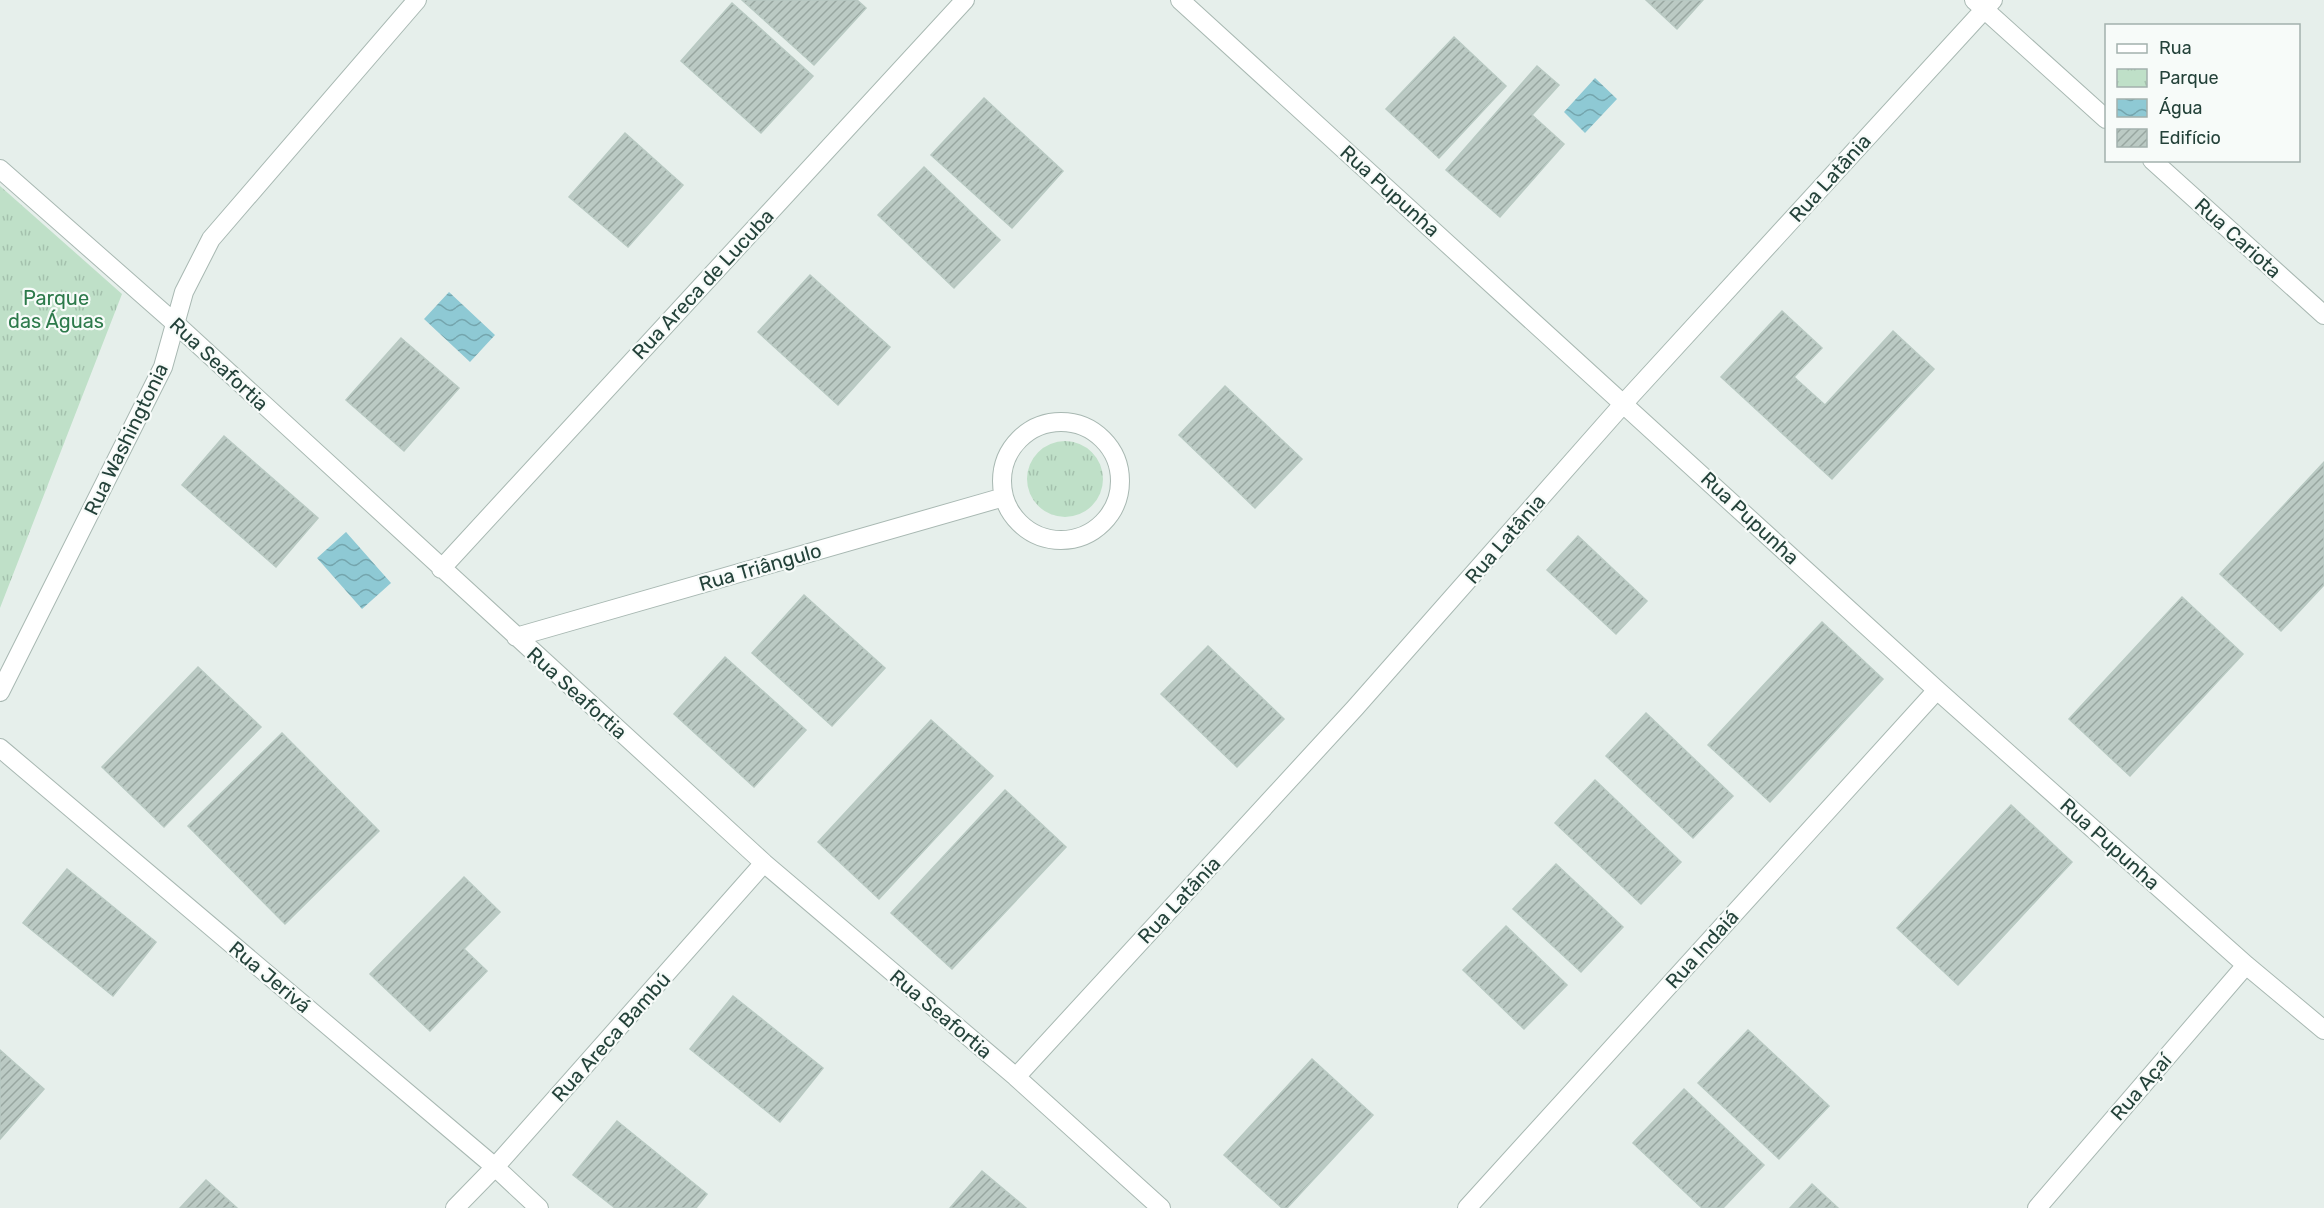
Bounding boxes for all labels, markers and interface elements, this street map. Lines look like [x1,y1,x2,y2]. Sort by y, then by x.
legend [2105,24,2300,162]
text: Rua [2159,37,2192,59]
text: Parque [2159,67,2219,89]
text: Água [2159,97,2202,119]
text: Edifício [2159,127,2221,149]
street label: Rua Latânia [1784,129,1876,227]
street label: Rua Pupunha [1335,140,1445,242]
street label: Rua Cariota [2190,193,2286,283]
street label: Rua Areca de Lucuba [627,204,779,364]
park label: Parque das Águas [8,286,104,333]
street label: Rua Seafortia [165,312,273,416]
street label: Rua Washingtonia [79,359,173,519]
street label: Rua Pupunha [1696,467,1804,569]
street label: Rua Latânia [1460,490,1550,588]
street label: Rua Triângulo [696,538,824,596]
street label: Rua Seafortia [522,642,632,744]
street label: Rua Pupunha [2055,793,2165,895]
street label: Rua Latânia [1133,852,1225,948]
street label: Rua Indaiá [1660,905,1744,993]
street label: Rua Jerivá [224,936,316,1018]
street label: Rua Seafortia [885,964,997,1064]
street label: Rua Areca Bambú [547,967,675,1107]
street label: Rua Açaí [2105,1048,2177,1125]

